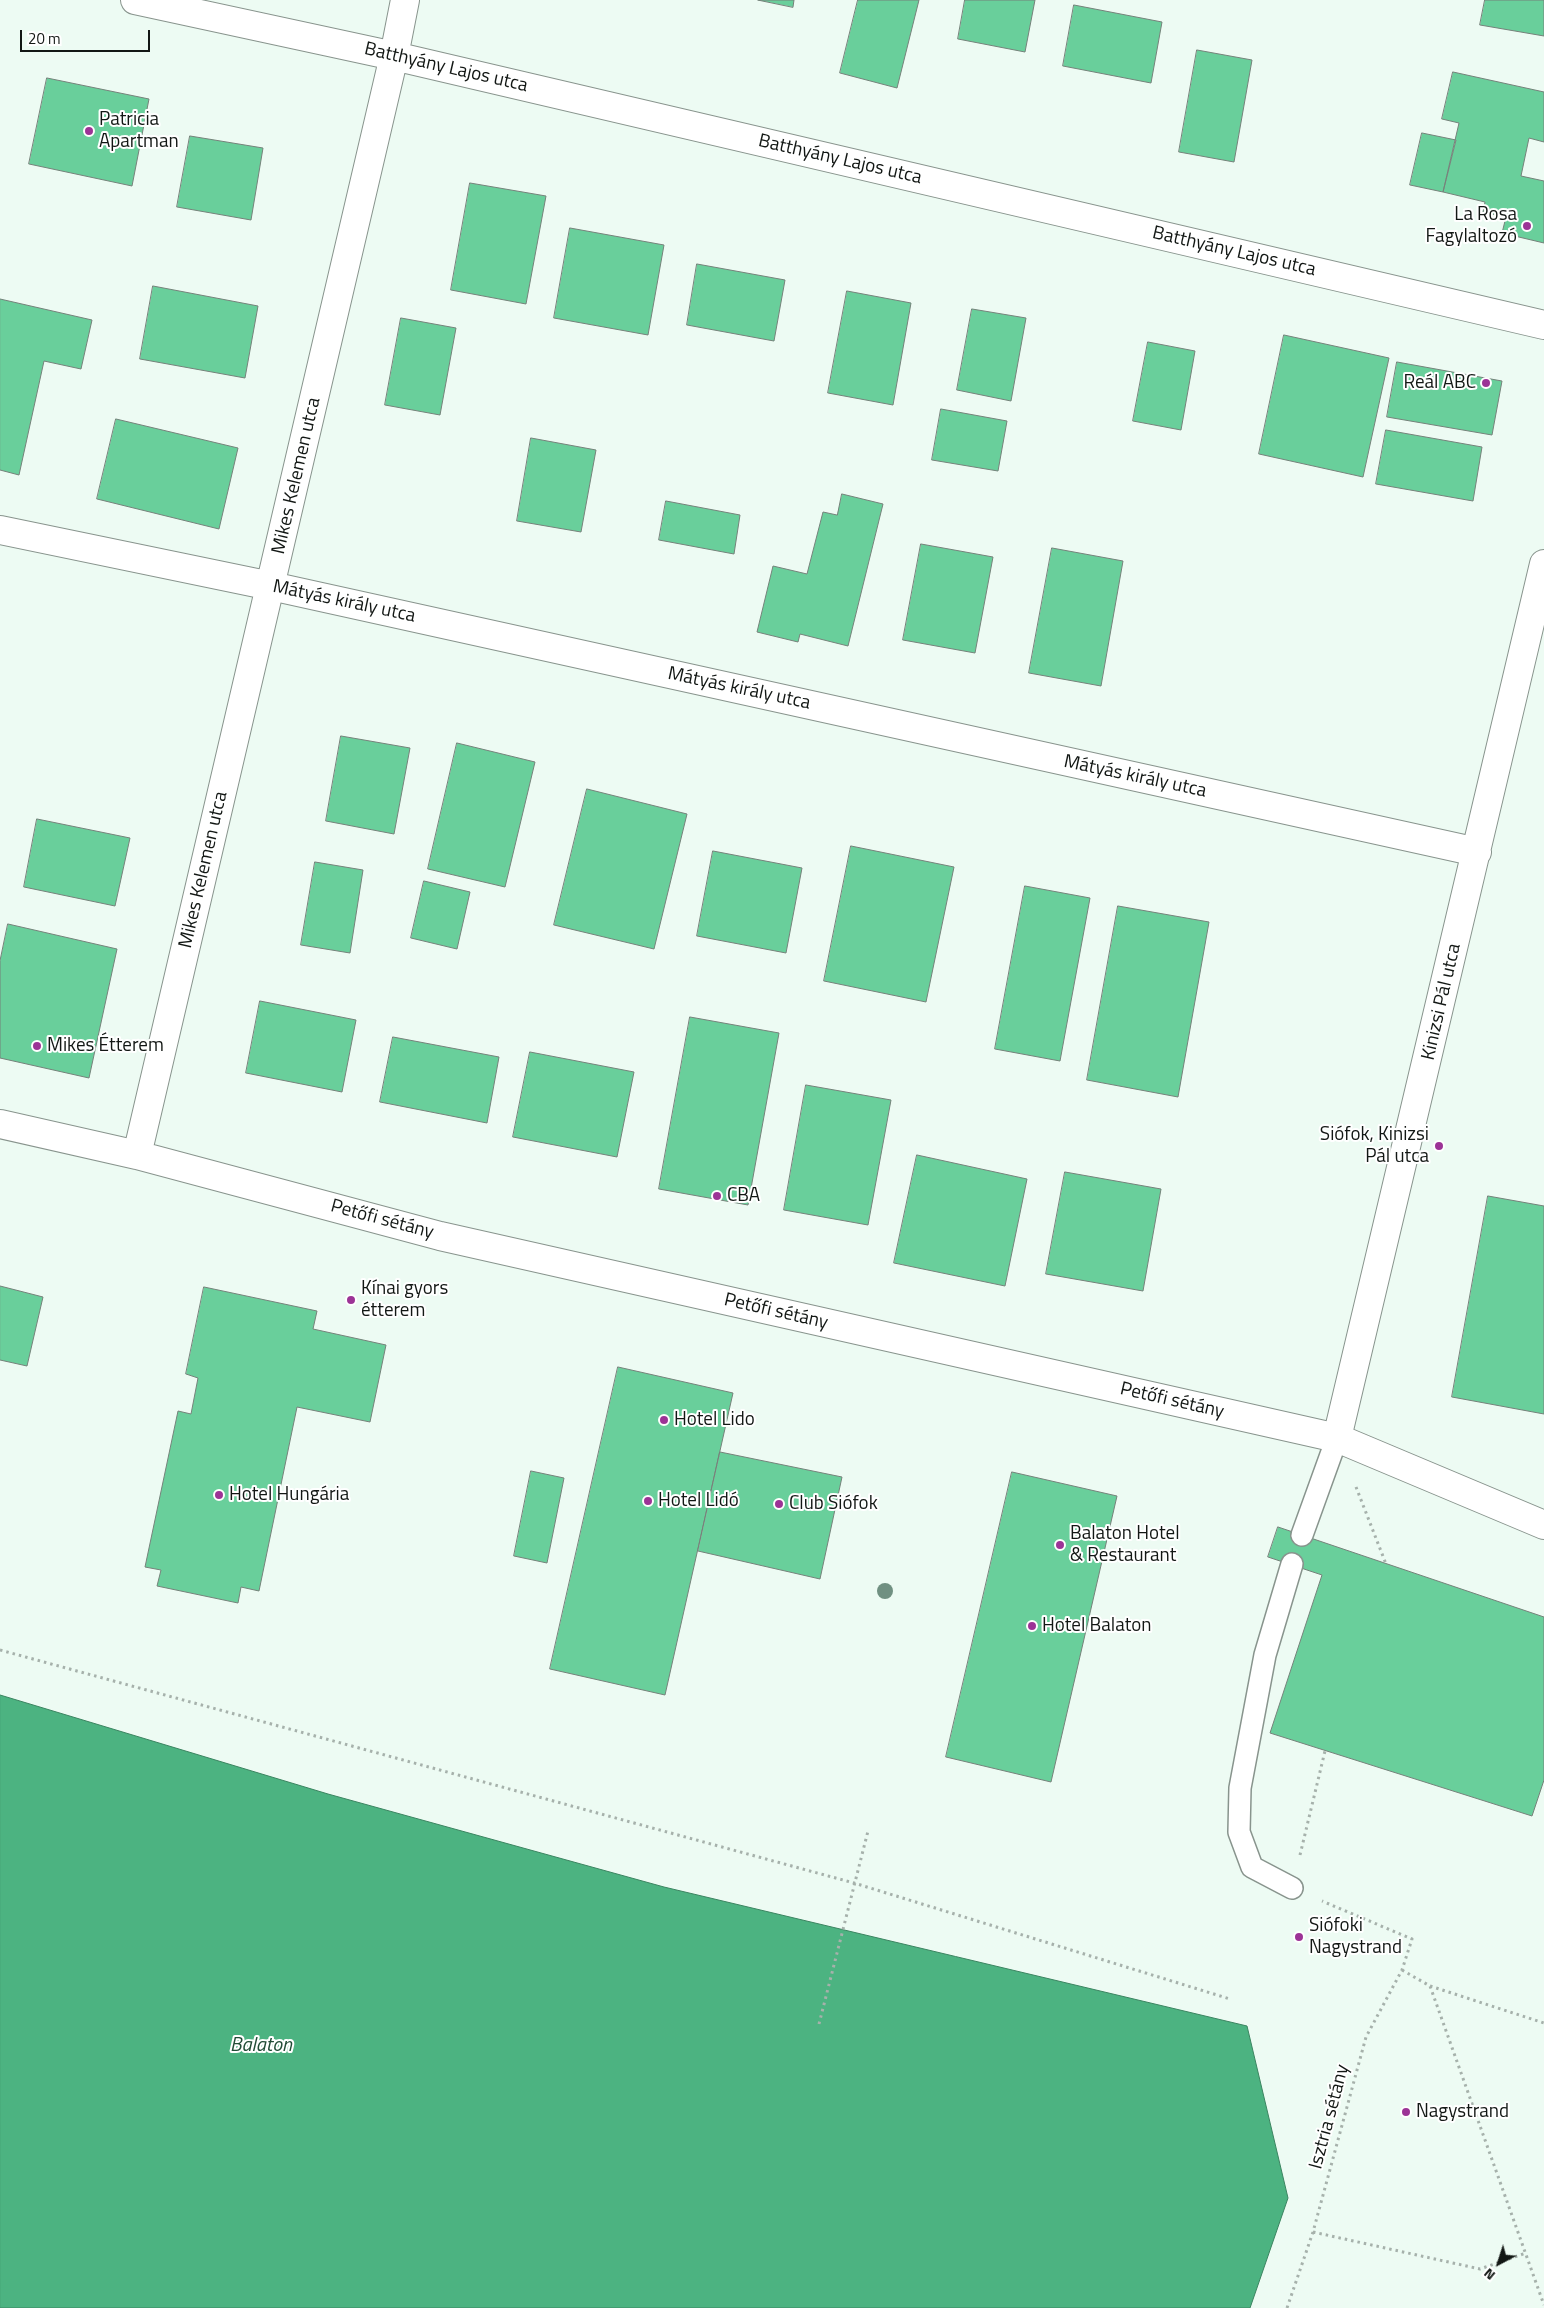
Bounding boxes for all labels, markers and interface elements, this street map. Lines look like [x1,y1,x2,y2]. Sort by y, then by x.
scale bar [22,20,152,52]
text: 20 m [28,27,61,50]
street label: Batthyány Lajos utca [362,38,530,98]
place label: Patricia Apartman [99,109,179,153]
marker: Patricia Apartman [83,125,95,137]
street label: Batthyány Lajos utca [756,130,924,190]
place label: La Rosa Fagylaltozó [1426,204,1517,248]
marker: La Rosa Fagylaltozó [1521,220,1533,232]
street label: Batthyány Lajos utca [1150,222,1318,282]
place label: Reál ABC [1403,372,1476,394]
marker: Reál ABC [1480,377,1492,389]
street label: Mikes Kelemen utca [268,395,326,557]
street label: Mátyás király utca [271,576,417,628]
street label: Mátyás király utca [666,663,812,715]
street label: Mátyás király utca [1062,751,1208,803]
street label: Mikes Kelemen utca [175,789,233,951]
street label: Kinizsi Pál utca [1418,941,1466,1063]
place label: Mikes Étterem [47,1035,164,1057]
marker: Mikes Étterem [31,1040,43,1052]
place label: Siófok, Kinizsi Pál utca [1320,1124,1429,1168]
marker: Siófok, Kinizsi Pál utca [1433,1140,1445,1152]
place label: CBA [727,1185,760,1207]
marker: CBA [711,1190,723,1202]
street label: Petőfi sétány [328,1195,436,1245]
place label: Kínai gyors étterem [361,1278,448,1322]
street label: Petőfi sétány [722,1289,830,1335]
marker: Kínai gyors étterem [345,1294,357,1306]
street label: Petőfi sétány [1118,1378,1226,1424]
place label: Hotel Lido [674,1409,755,1431]
marker: Hotel Lido [658,1414,670,1426]
place label: Hotel Hungária [229,1484,349,1506]
marker: Hotel Hungária [213,1489,225,1501]
place label: Hotel Lidó [658,1490,739,1512]
place label: Club Siófok [789,1493,878,1515]
marker: Hotel Lidó [642,1495,654,1507]
marker: Club Siófok [773,1498,785,1510]
place label: Balaton Hotel & Restaurant [1070,1523,1180,1567]
marker: Balaton Hotel & Restaurant [1054,1539,1066,1551]
place label: Hotel Balaton [1042,1615,1152,1637]
marker: Hotel Balaton [1026,1620,1038,1632]
place label: Siófoki Nagystrand [1309,1915,1402,1959]
marker: Siófoki Nagystrand [1293,1931,1305,1943]
water label: Balaton [230,2034,292,2058]
street label: Isztria sétány [1305,2062,1355,2172]
place label: Nagystrand [1416,2101,1509,2123]
marker: Nagystrand [1400,2106,1412,2118]
north arrow [1474,2238,1524,2288]
text: N [1479,2264,1500,2286]

